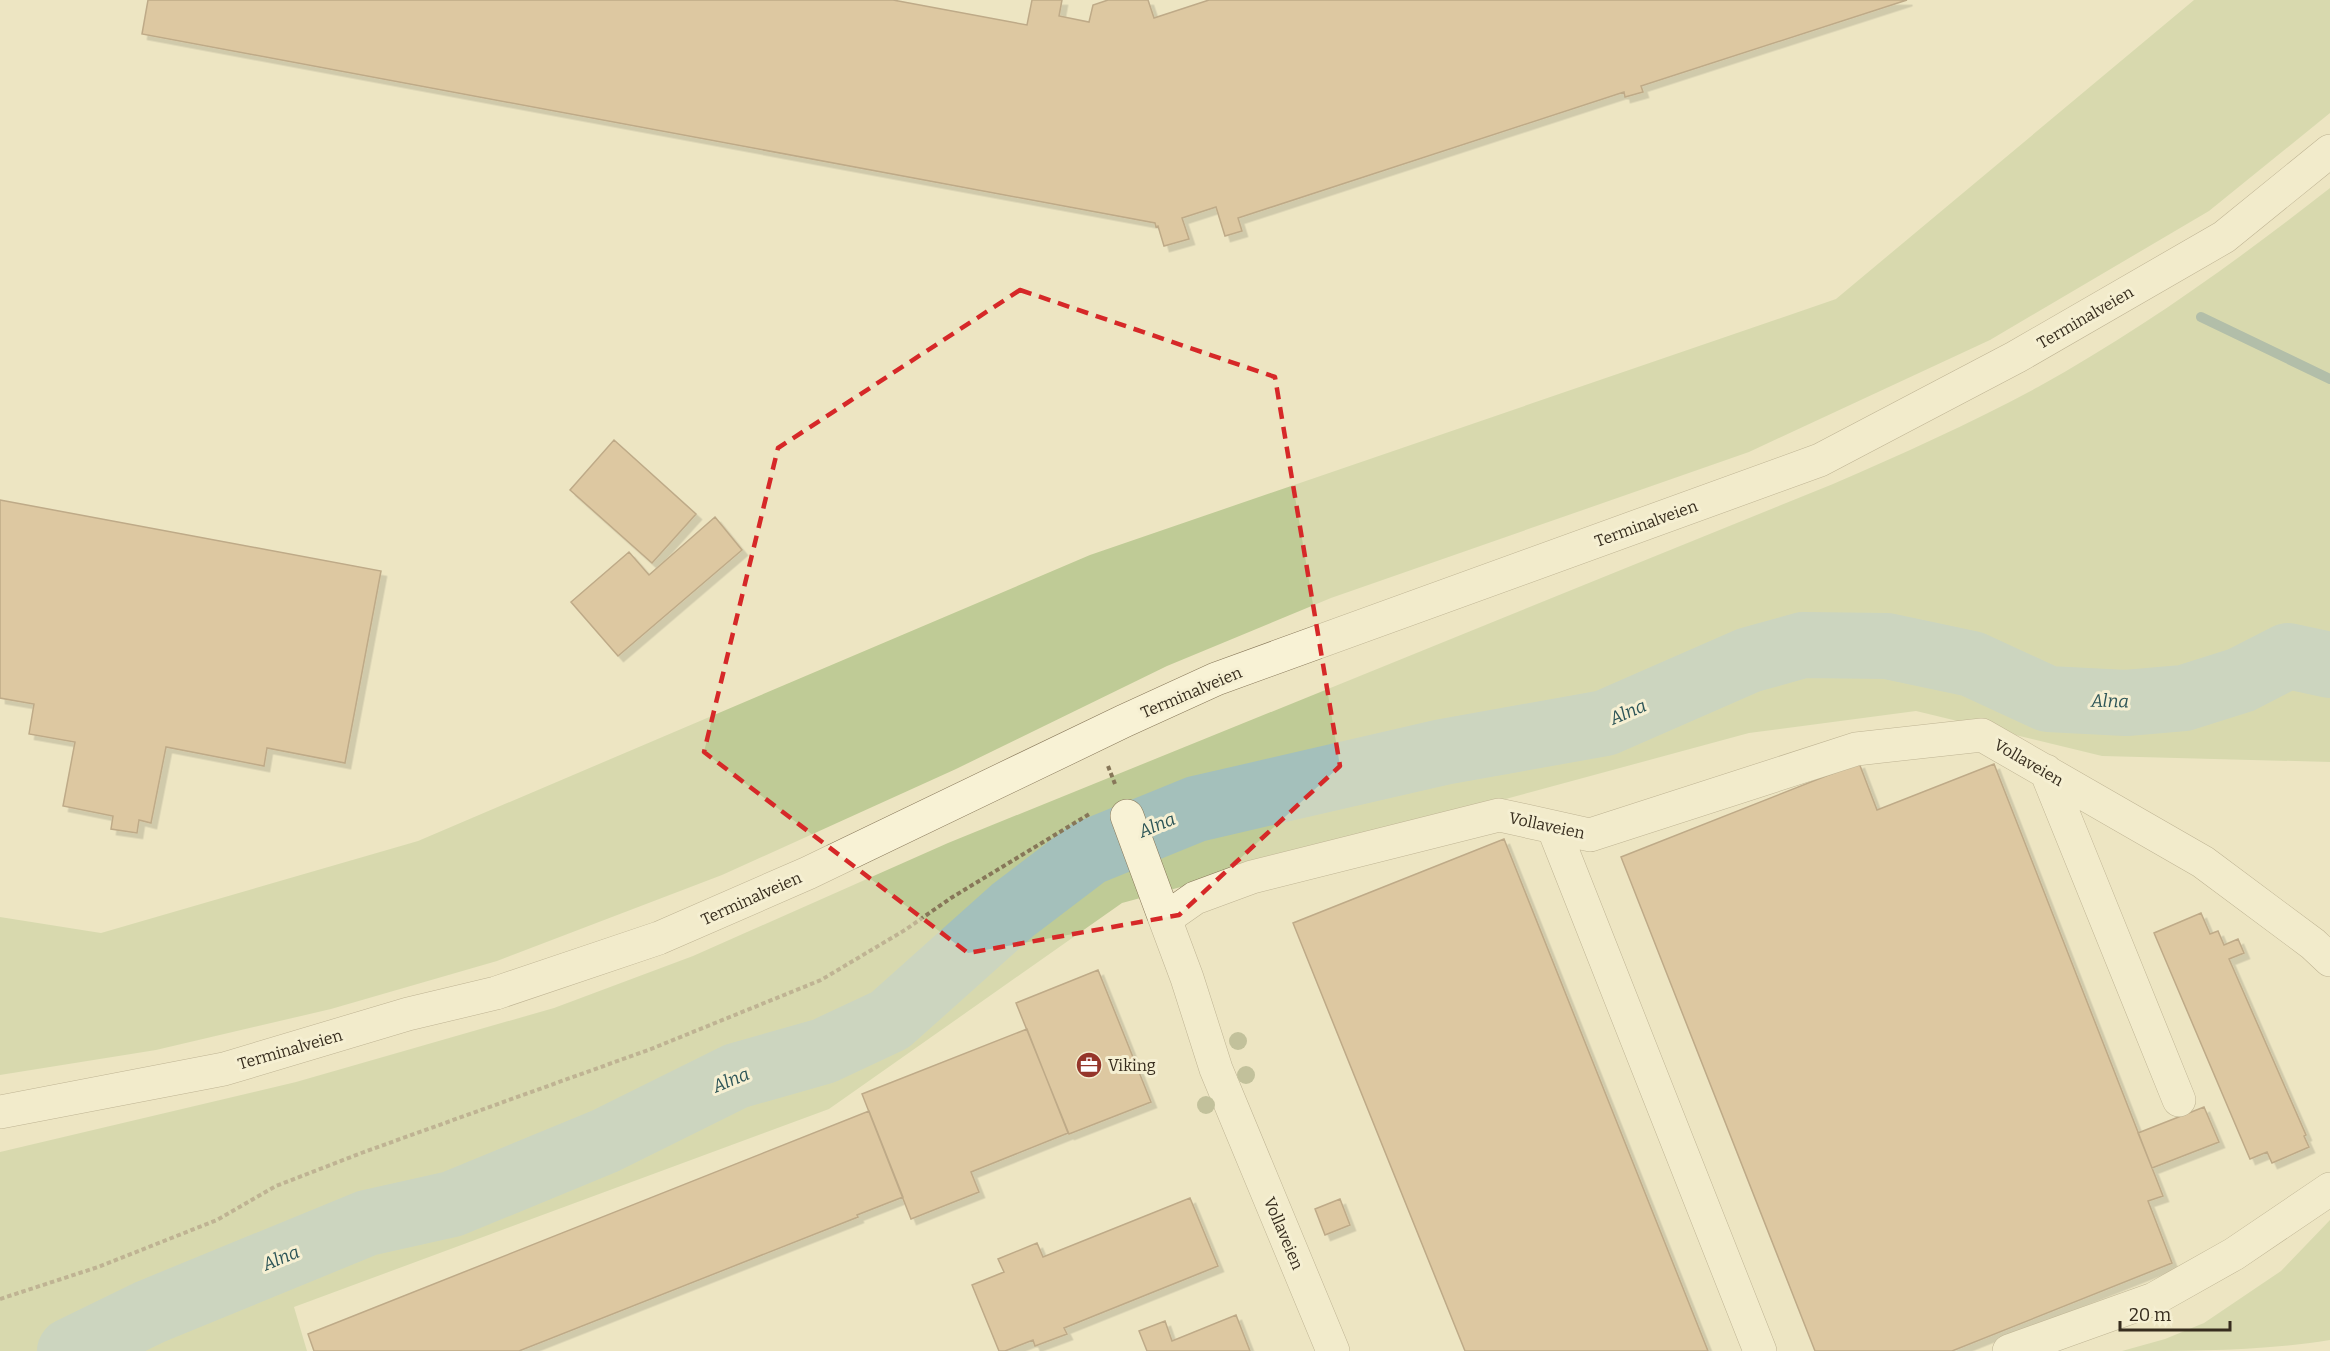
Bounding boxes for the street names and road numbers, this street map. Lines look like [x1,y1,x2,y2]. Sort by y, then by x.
street label: Terminalveien [2034,282,2137,353]
street label: Terminalveien [1592,496,1700,551]
street label: Terminalveien [1138,663,1245,722]
street label: Vollaveien [1991,735,2067,790]
street label: Vollaveien [1507,808,1587,843]
street label: Terminalveien [698,868,804,929]
street label: Terminalveien [236,1025,345,1073]
street label: Vollaveien [1260,1194,1307,1272]

